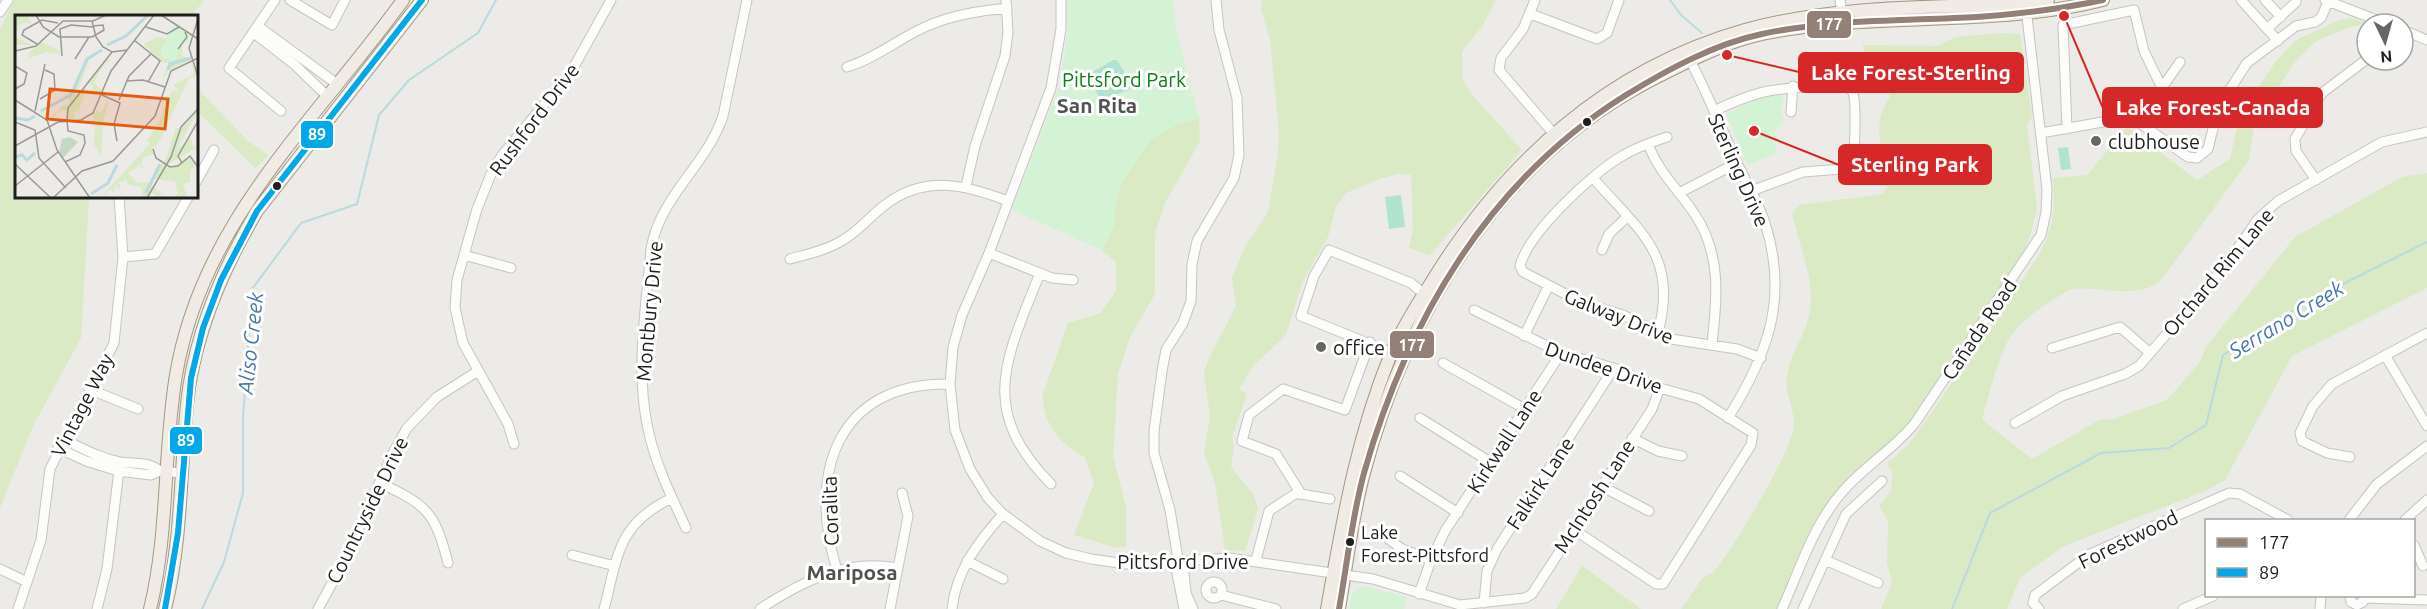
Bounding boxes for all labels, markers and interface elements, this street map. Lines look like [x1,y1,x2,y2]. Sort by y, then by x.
line badge: 177 [1806,10,1852,39]
north arrow [2355,12,2415,72]
inset map [15,15,198,198]
text: 177 [1815,15,1843,33]
text: N [2380,47,2393,66]
callout: Lake Forest-Sterling [1799,53,2023,92]
street label: Rushford Drive [484,58,584,180]
text: Lake Forest-Sterling [1811,60,2011,84]
park label: Pittsford Park [1062,68,1186,91]
callout: Lake Forest-Canada [2103,88,2322,127]
district label: San Rita [1057,93,1137,117]
text: Lake Forest-Canada [2116,95,2310,119]
street label: Sterling Drive [1704,110,1774,230]
unlabelled marker [1581,116,1593,128]
line badge: 89 [300,120,334,149]
text: 89 [308,125,326,143]
place label: clubhouse [2108,130,2200,153]
marker: clubhouse [2089,134,2103,148]
callout: Sterling Park [1839,145,1991,184]
text: Sterling Park [1851,152,1979,176]
unlabelled marker [271,180,283,192]
street label: Orchard Rim Lane [2158,203,2278,341]
street label: Montbury Drive [631,240,667,382]
street label: Cañada Road [1937,274,2021,384]
water label: Serrano Creek [2223,275,2348,363]
street label: Galway Drive [1561,284,1677,348]
water label: Aliso Creek [233,291,267,396]
line badge: 177 [1389,330,1435,359]
place label: office [1333,336,1385,359]
text: 177 [1398,336,1426,354]
street label: Dundee Drive [1542,336,1666,398]
marker: office [1314,340,1328,354]
street label: Vintage Way [46,349,118,460]
street label: Kirkwall Lane [1462,385,1546,497]
line badge: 89 [169,426,203,455]
text: 89 [177,431,195,449]
street label: Countryside Drive [321,433,413,587]
street label: Falkirk Lane [1502,433,1578,533]
street label: McIntosh Lane [1549,435,1639,557]
street label: Coralita [817,476,843,546]
street label: Forestwood [2074,505,2182,573]
legend [2205,519,2415,597]
place label: Lake Forest-Pittsford [1361,522,1489,565]
text: 177 [2259,532,2289,552]
marker: Lake Forest-Pittsford [1344,536,1356,548]
street label: Pittsford Drive [1117,550,1249,573]
district label: Mariposa [806,560,898,584]
text: 89 [2259,562,2279,582]

